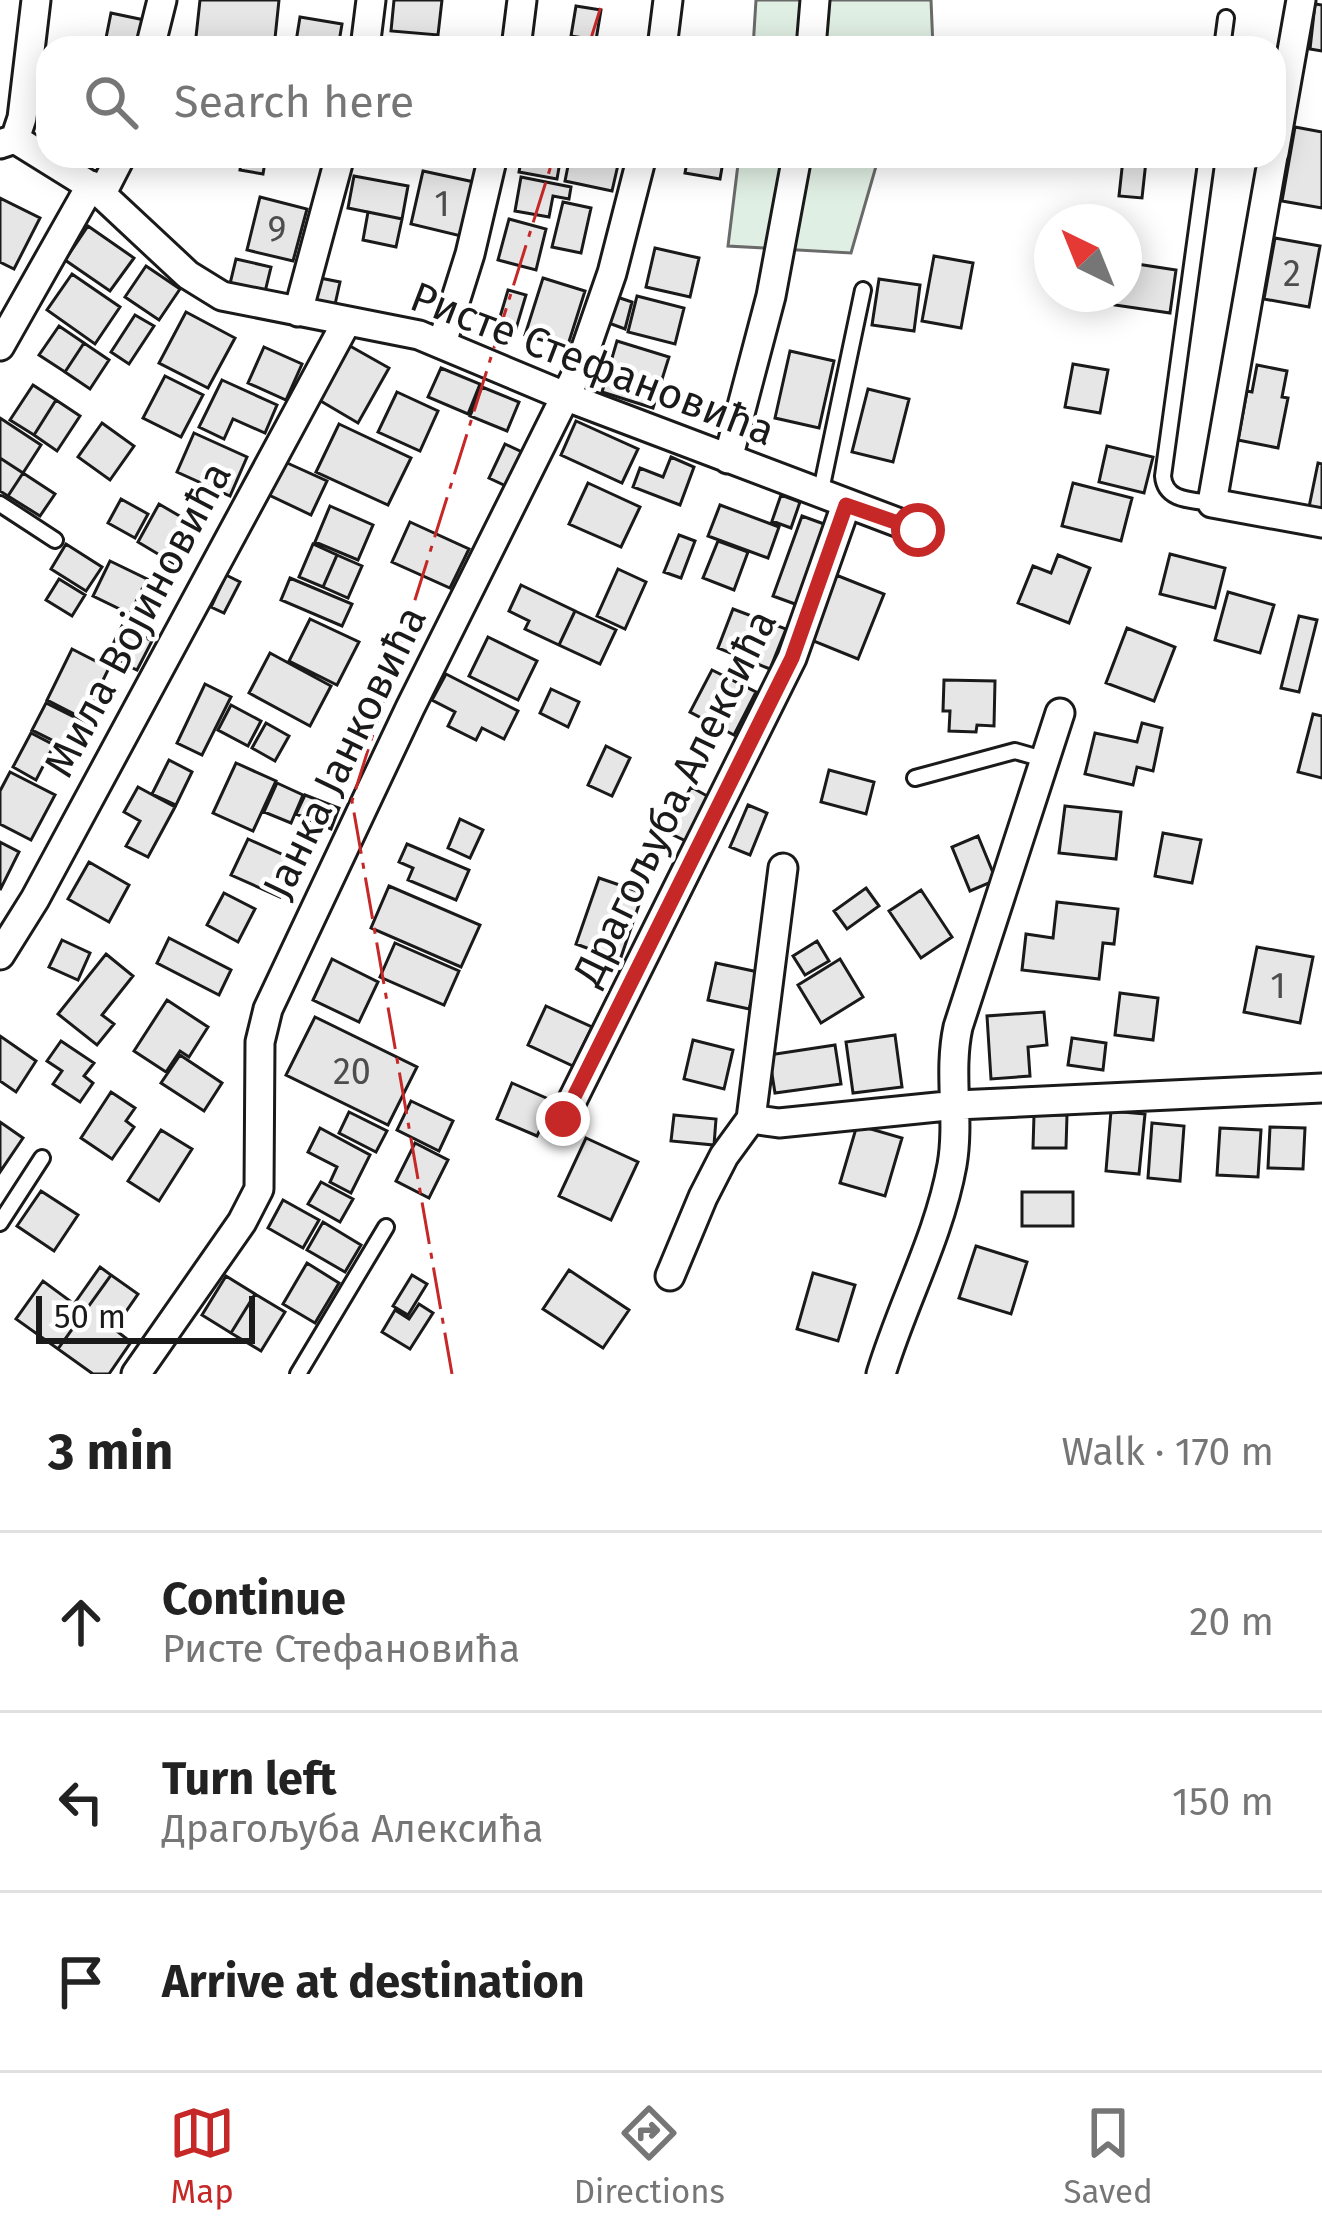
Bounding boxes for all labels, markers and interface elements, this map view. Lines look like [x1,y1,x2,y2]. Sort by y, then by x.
search box [36,36,1286,168]
icon: search [78,69,144,135]
text: Search here [174,75,414,129]
house number: 1 [434,182,450,226]
north arrow [1034,204,1142,312]
house number: 9 [268,208,286,252]
house number: 2 [1283,252,1301,296]
street label: Ристе Стефановића [404,271,782,456]
street label: Мила Војиновића [34,454,242,785]
route start [891,503,945,557]
street label: Јанка Јанковића [253,598,437,907]
street label: Драгољуба Алексића [562,602,787,994]
house number: 1 [1270,964,1286,1008]
house number: 20 [333,1050,371,1094]
route end [536,1092,590,1146]
scale bar [36,1290,255,1343]
text: 50 m [54,1297,126,1337]
text: 3 min [48,1421,174,1483]
text: Walk · 170 m [1061,1429,1274,1475]
text: Continue [162,1572,346,1626]
icon: ahead [48,1589,114,1655]
text: 20 m [1189,1599,1274,1645]
text: Ристе Стефановића [162,1626,520,1672]
text: Turn left [162,1752,336,1806]
icon: left [48,1769,114,1835]
text: 150 m [1172,1779,1274,1825]
text: Драгољуба Алексића [162,1806,544,1852]
icon: arrive [48,1949,114,2015]
text: Arrive at destination [162,1955,585,2009]
tab: Map [169,2100,235,2212]
tab: Directions [574,2100,725,2212]
tab: Saved [1063,2100,1153,2212]

